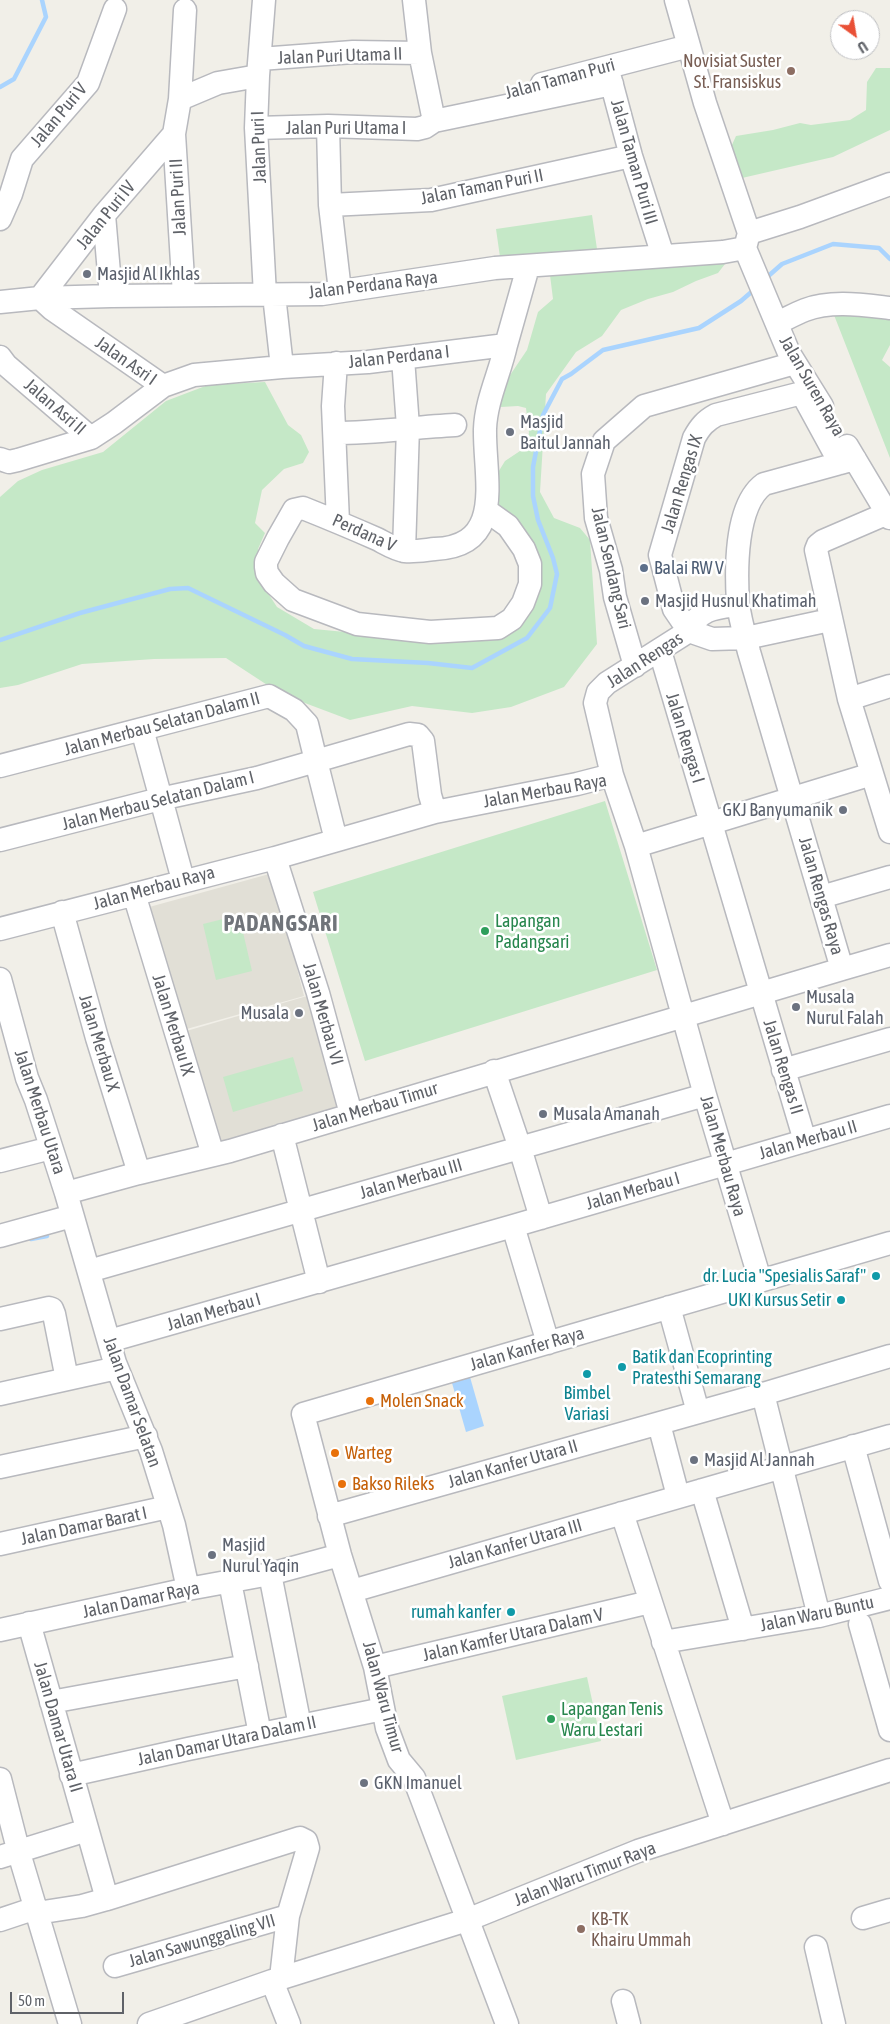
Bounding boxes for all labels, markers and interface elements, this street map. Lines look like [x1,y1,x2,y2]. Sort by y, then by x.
north arrow [830,10,880,60]
text: U [855,38,870,56]
street label: Jalan Puri Utama II [277,43,403,69]
place label: Novisiat Suster St. Fransiskus [683,50,781,92]
street label: Jalan Taman Puri [503,54,617,104]
marker: Novisiat Suster St. Fransiskus [785,65,797,77]
street label: Jalan Puri V [26,79,92,151]
street label: Jalan Taman Puri III [606,97,662,227]
street label: Jalan Puri I [247,110,271,184]
street label: Jalan Puri Utama I [286,117,406,139]
street label: Jalan Puri II [165,158,191,236]
street label: Jalan Taman Puri II [419,165,545,209]
street label: Jalan Puri IV [72,177,140,253]
place label: Masjid Al Ikhlas [97,263,200,285]
street label: Jalan Perdana Raya [307,266,439,304]
marker: Masjid Al Ikhlas [81,268,93,280]
street label: Jalan Asri I [91,332,161,390]
street label: Jalan Suren Raya [775,332,849,440]
street label: Jalan Perdana I [347,341,451,373]
street label: Jalan Asri II [20,374,90,440]
place label: Masjid Baitul Jannah [520,411,611,454]
marker: Masjid Baitul Jannah [504,426,516,438]
street label: Jalan Rengas IX [657,432,707,536]
street label: Jalan Sendang Sari [587,505,635,631]
street label: Perdana V [329,509,399,557]
place label: Balai RW V [654,557,724,579]
marker: Balai RW V [638,562,650,574]
place label: Masjid Husnul Khatimah [655,590,817,612]
marker: Masjid Husnul Khatimah [639,595,651,607]
street label: Jalan Rengas [603,627,687,693]
street label: Jalan Merbau Selatan Dalam II [62,687,262,761]
street label: Jalan Rengas I [661,690,709,786]
street label: Jalan Merbau Selatan Dalam I [60,767,256,835]
street label: Jalan Merbau Raya [482,770,608,812]
place label: GKJ Banyumanik [723,799,833,821]
marker: GKJ Banyumanik [837,804,849,816]
street label: Jalan Rengas Raya [794,834,848,958]
street label: Jalan Merbau Raya [91,861,217,915]
place label: Lapangan Padangsari [495,910,569,952]
district label: PADANGSARI [222,911,340,937]
marker: Lapangan Padangsari [479,925,491,937]
street label: Jalan Merbau VI [298,960,348,1068]
street label: Jalan Merbau IX [147,972,199,1078]
place label: Musala Nurul Falah [806,986,884,1028]
street label: Jalan Merbau X [74,992,124,1094]
marker: Musala Nurul Falah [790,1001,802,1013]
place label: Musala [240,1002,289,1024]
marker: Musala [293,1007,305,1019]
street label: Jalan Rengas II [758,1017,808,1117]
street label: Jalan Merbau Utara [10,1047,70,1177]
street label: Jalan Merbau Timur [309,1078,441,1136]
street label: Jalan Merbau Raya [695,1093,751,1219]
place label: Musala Amanah [553,1103,660,1125]
marker: Musala Amanah [537,1108,549,1120]
street label: Jalan Merbau II [756,1116,860,1164]
street label: Jalan Merbau III [357,1154,465,1204]
street label: Jalan Merbau I [584,1167,682,1215]
place label: dr. Lucia "Spesialis Saraf" [703,1265,866,1287]
marker: dr. Lucia "Spesialis Saraf" [870,1270,882,1282]
street label: Jalan Merbau I [165,1288,263,1336]
place label: UKI Kursus Setir [728,1289,831,1311]
marker: UKI Kursus Setir [835,1294,847,1306]
street label: Jalan Kanfer Raya [467,1322,587,1376]
street label: Jalan Damar Selatan [98,1334,166,1470]
place label: Batik dan Ecoprinting Pratesthi Semarang [632,1346,772,1388]
marker: Batik dan Ecoprinting Pratesthi Semarang [616,1361,628,1373]
marker: Bimbel Variasi [581,1368,593,1380]
place label: Bimbel Variasi [563,1382,611,1425]
place label: Molen Snack [380,1390,464,1412]
marker: Molen Snack [364,1395,376,1407]
street label: Jalan Kanfer Utara II [446,1435,580,1493]
place label: Warteg [345,1442,392,1464]
marker: Warteg [329,1447,341,1459]
place label: Masjid Al Jannah [704,1449,815,1471]
marker: Masjid Al Jannah [688,1454,700,1466]
place label: Bakso Rileks [352,1473,434,1495]
marker: Bakso Rileks [336,1478,348,1490]
street label: Jalan Damar Barat I [19,1502,149,1550]
street label: Jalan Kanfer Utara III [445,1515,585,1573]
place label: Masjid Nurul Yaqin [222,1534,299,1576]
marker: Masjid Nurul Yaqin [206,1549,218,1561]
street label: Jalan Damar Raya [81,1577,201,1623]
street label: Jalan Waru Buntu [758,1591,876,1637]
place label: rumah kanfer [411,1601,501,1623]
street label: Jalan Kamfer Utara Dalam V [420,1604,606,1666]
marker: rumah kanfer [505,1606,517,1618]
street label: Jalan Waru Timur [358,1639,408,1755]
street label: Jalan Damar Utara II [29,1659,87,1795]
place label: Lapangan Tenis Waru Lestari [561,1698,663,1740]
street label: Jalan Damar Utara Dalam II [136,1711,318,1771]
marker: Lapangan Tenis Waru Lestari [545,1713,557,1725]
place label: GKN Imanuel [374,1772,462,1794]
marker: GKN Imanuel [358,1777,370,1789]
street label: Jalan Waru Timur Raya [511,1837,659,1911]
place label: KB-TK Khairu Ummah [591,1908,691,1950]
street label: Jalan Sawunggaling VII [126,1910,278,1972]
marker: KB-TK Khairu Ummah [575,1923,587,1935]
scale bar [12,1982,126,2014]
text: 50 m [18,1992,45,2009]

